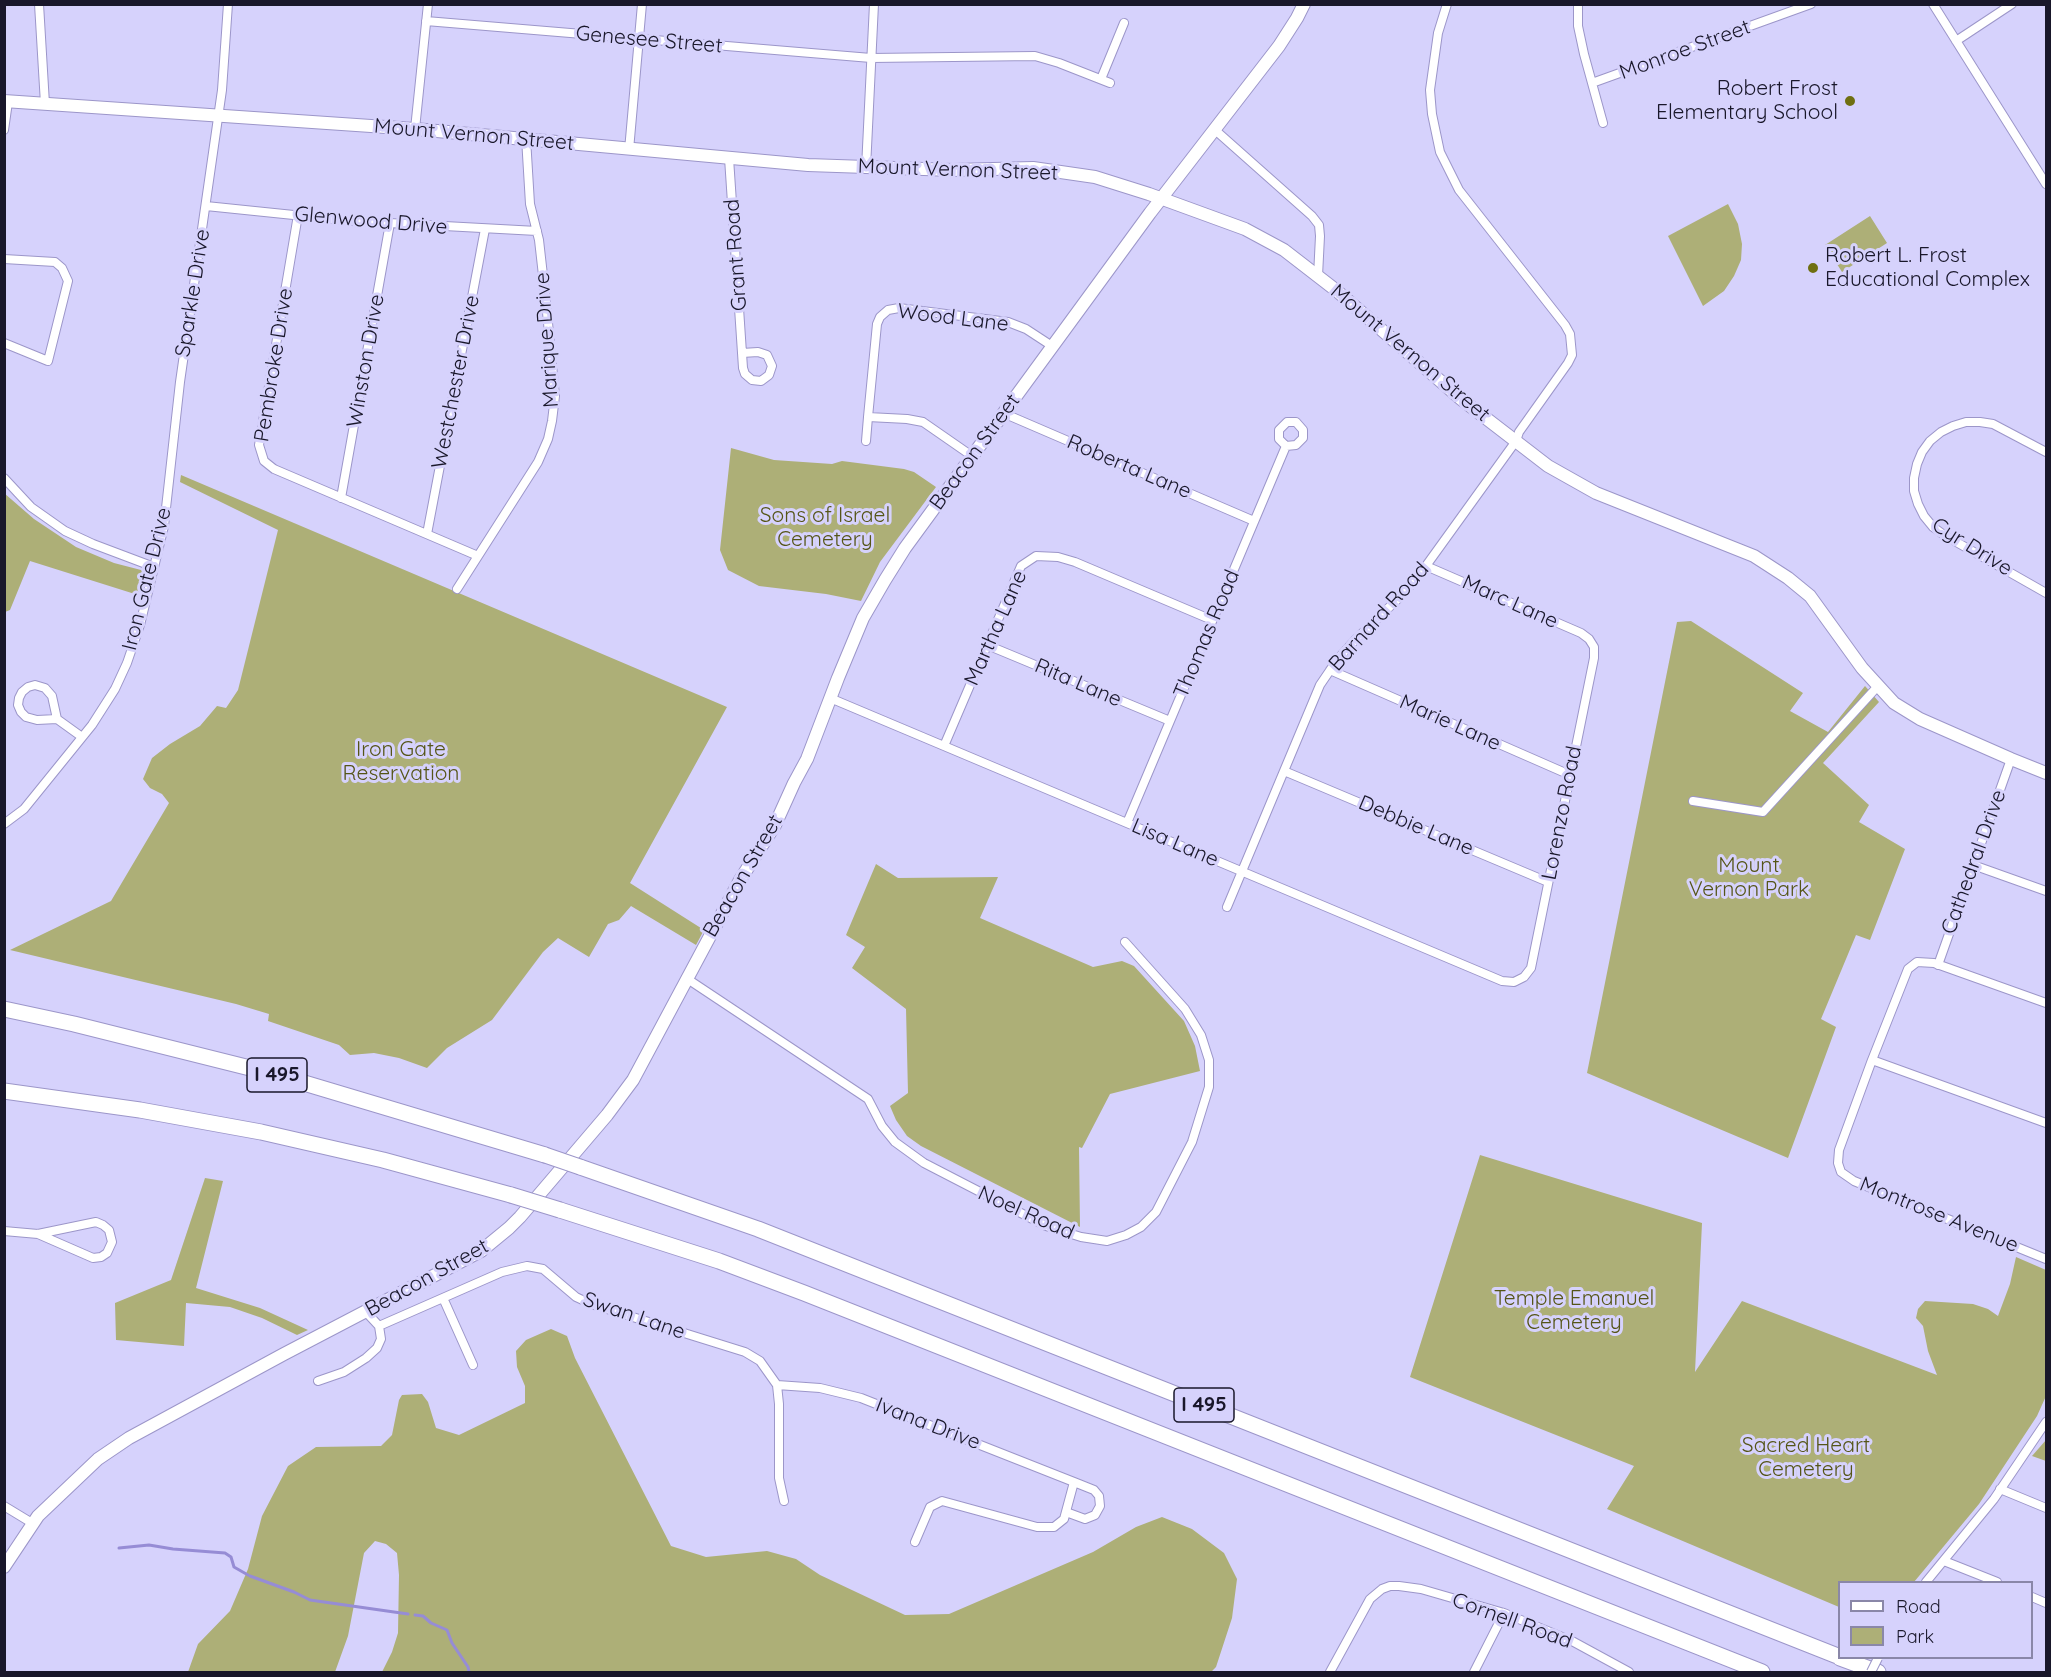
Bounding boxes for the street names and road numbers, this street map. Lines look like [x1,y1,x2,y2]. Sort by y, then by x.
street label: Monroe Street [1616,15,1754,85]
street label: Genesee Street [575,21,723,59]
street label: Mount Vernon Street [373,114,575,156]
street label: Mount Vernon Street [857,154,1059,186]
street label: Grant Road [720,198,752,312]
street label: Glenwood Drive [294,202,448,240]
street label: Sparkle Drive [170,227,216,359]
street label: Marique Drive [530,272,564,408]
street label: Mount Vernon Street [1325,279,1495,427]
street label: Pembroke Drive [249,286,299,444]
street label: Winston Drive [342,292,390,430]
street label: Westchester Drive [427,293,485,471]
street label: Wood Lane [896,299,1010,337]
street label: Beacon Street [924,389,1026,515]
street label: Roberta Lane [1063,429,1195,505]
street label: Iron Gate Drive [117,505,177,653]
street label: Cyr Drive [1927,512,2017,582]
street label: Barnard Road [1324,557,1434,677]
street label: Martha Lane [959,566,1033,690]
street label: Thomas Road [1169,566,1245,702]
street label: Marc Lane [1458,570,1562,634]
street label: Rita Lane [1031,653,1125,713]
street label: Marie Lane [1395,689,1505,757]
street label: Lorenzo Road [1537,744,1587,882]
street label: Cathedral Drive [1936,786,2012,938]
street label: Debbie Lane [1355,790,1477,862]
street label: Beacon Street [698,810,788,942]
street label: Lisa Lane [1128,813,1222,873]
road number: I 495 [247,1058,307,1092]
street label: Montrose Avenue [1856,1172,2022,1258]
street label: Noel Road [974,1181,1078,1245]
street label: Beacon Street [361,1234,493,1322]
street label: Swan Lane [580,1287,688,1345]
road number: I 495 [1174,1388,1234,1422]
street label: Ivana Drive [872,1392,984,1456]
street label: Cornell Road [1448,1588,1576,1654]

